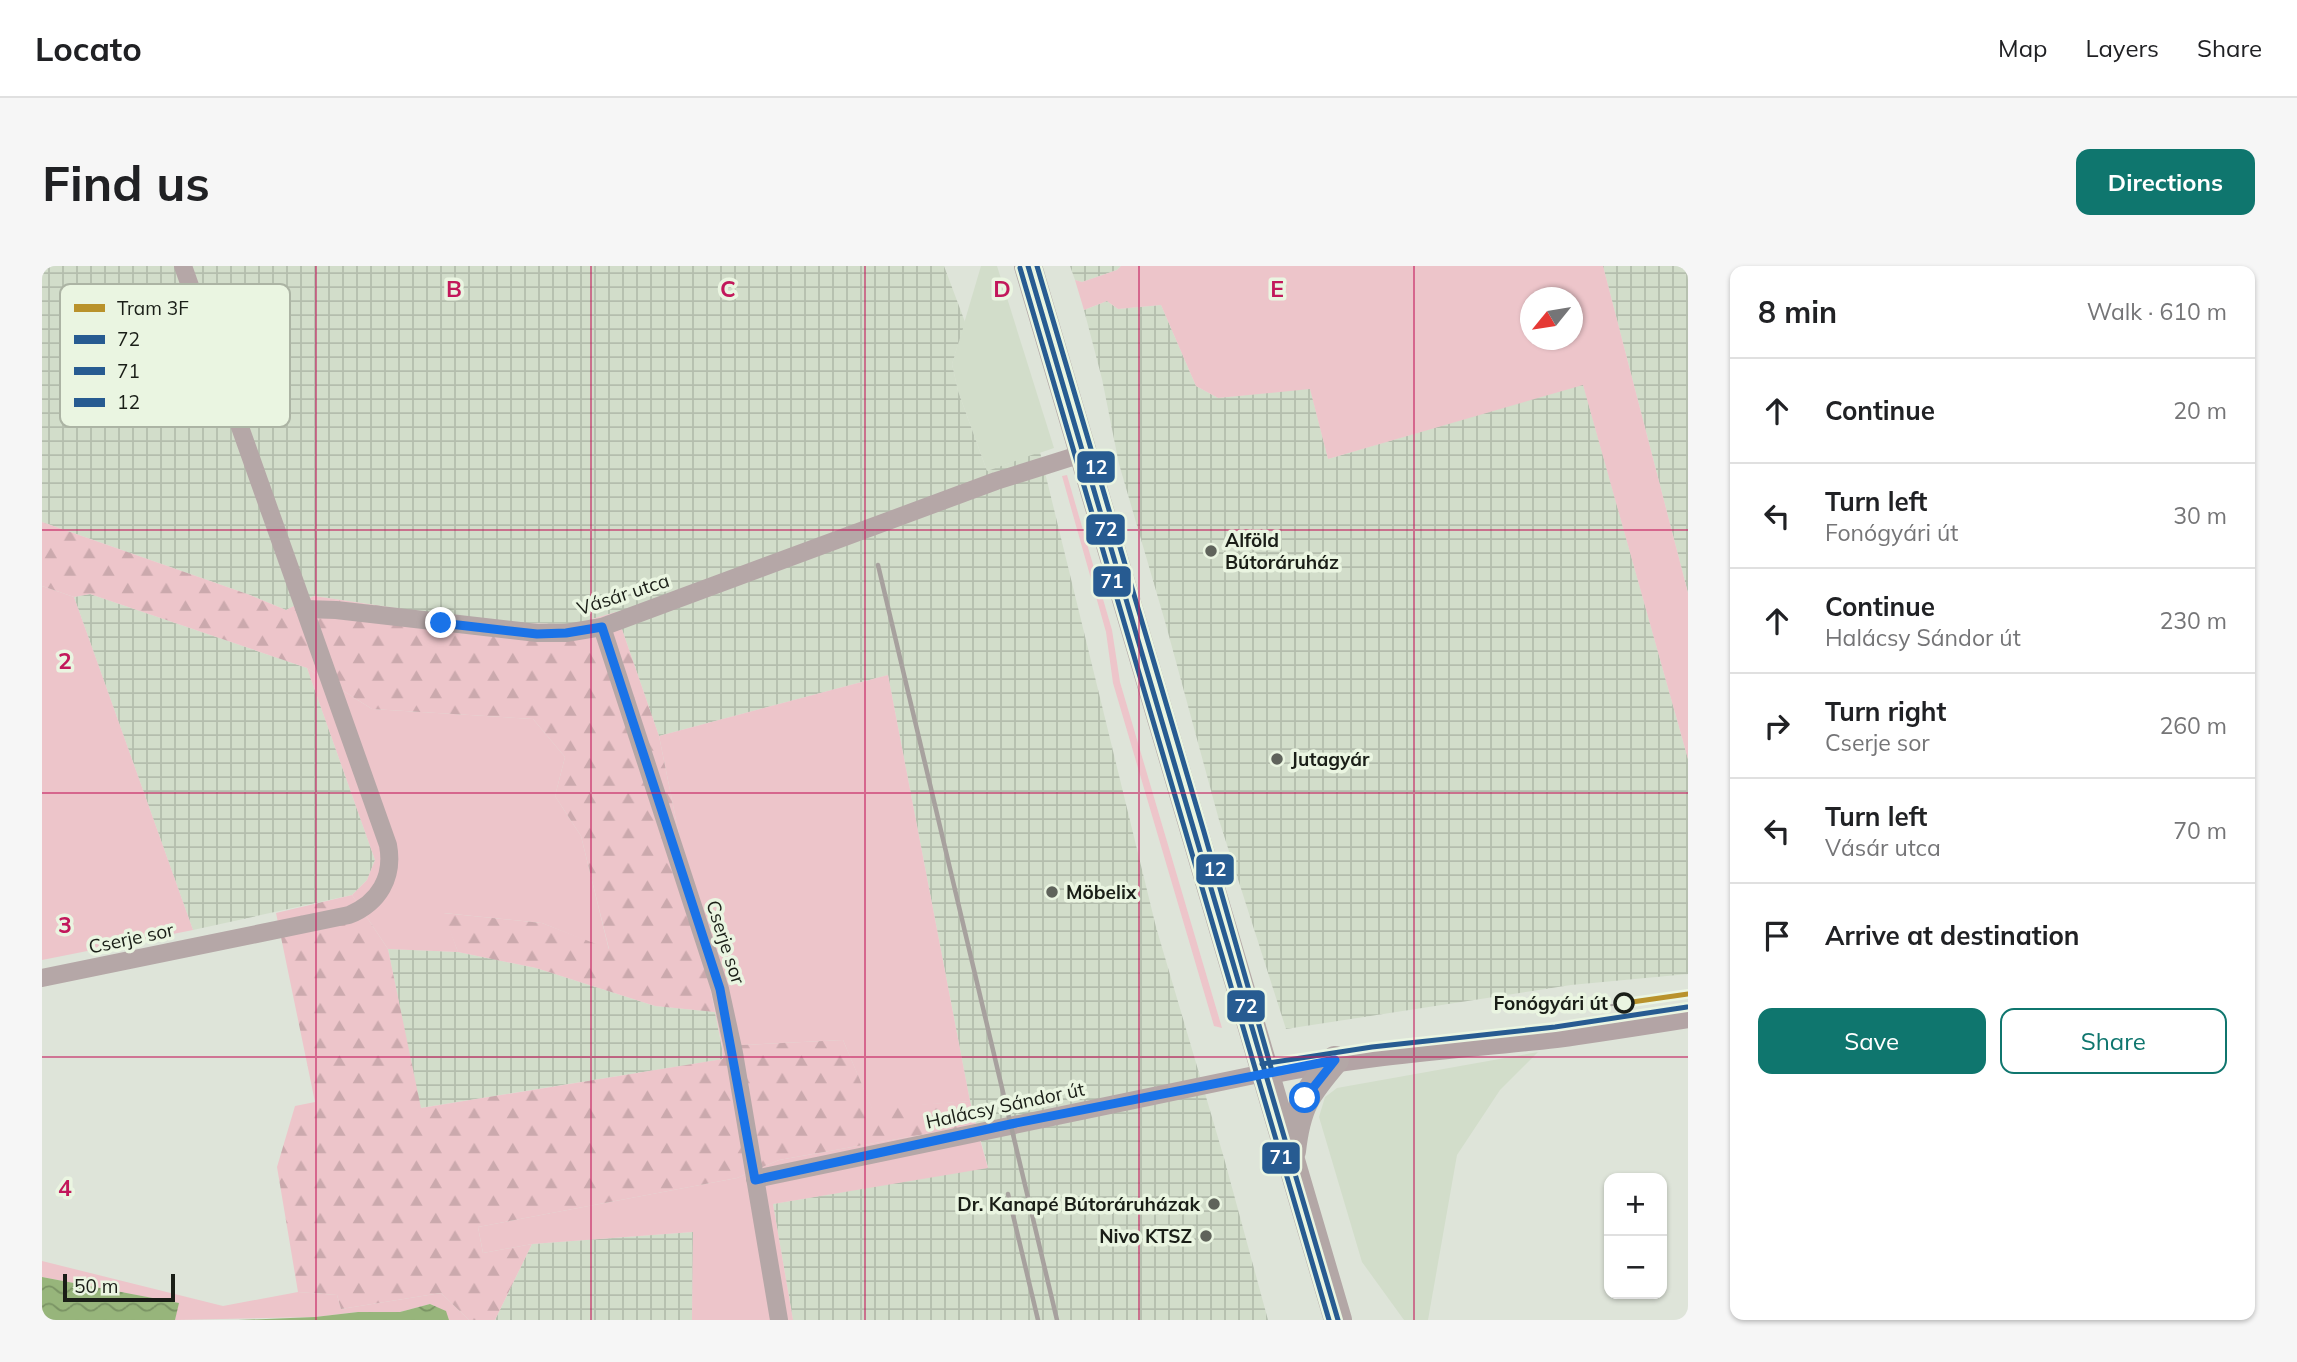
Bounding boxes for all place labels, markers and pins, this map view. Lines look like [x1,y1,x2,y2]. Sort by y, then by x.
place label: Alföld Bútoráruház [1225,528,1339,574]
marker: Alföld Bútoráruház [1203,543,1219,559]
place label: Jutagyár [1291,747,1370,771]
marker: Jutagyár [1269,751,1285,767]
place label: Möbelix [1066,880,1137,904]
marker: Möbelix [1044,884,1060,900]
place label: Fonógyári út [1493,991,1608,1015]
marker: Fonógyári út [1614,993,1634,1013]
place label: Dr. Kanapé Bútoráruházak [957,1192,1201,1216]
marker: Dr. Kanapé Bútoráruházak [1206,1196,1222,1212]
place label: Nivo KTSZ [1099,1224,1192,1248]
marker: Nivo KTSZ [1198,1228,1214,1244]

